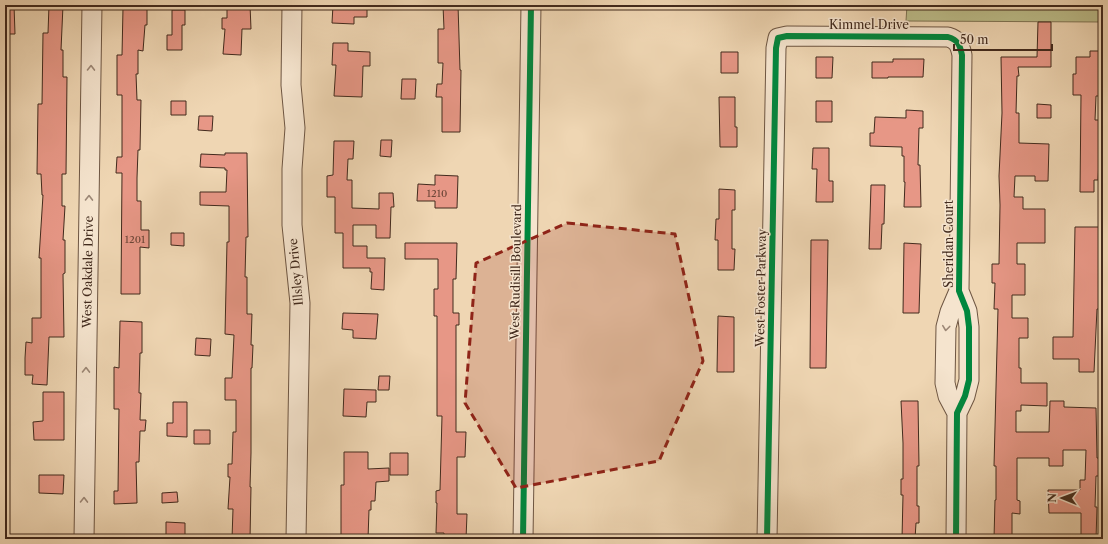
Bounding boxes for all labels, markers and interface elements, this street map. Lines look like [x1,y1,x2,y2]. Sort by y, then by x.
street label: Kimmel Drive [829,17,909,32]
scale bar [954,26,1052,52]
text: 50 m [960,32,989,47]
one-way arrow [87,65,95,71]
house number: 1210 [427,187,447,200]
one-way arrow [85,195,93,201]
street label: Sheridan Court [941,199,956,288]
street label: West Rudisill Boulevard [507,203,524,341]
street label: West Oakdale Drive [79,215,96,329]
street label: West Foster Parkway [752,228,769,348]
house number: 1201 [125,233,146,246]
street label: Illsley Drive [285,237,306,306]
one-way arrow [942,325,951,331]
one-way arrow [82,367,90,373]
north arrow [1042,478,1082,518]
text: N [1045,492,1059,503]
one-way arrow [80,497,88,503]

